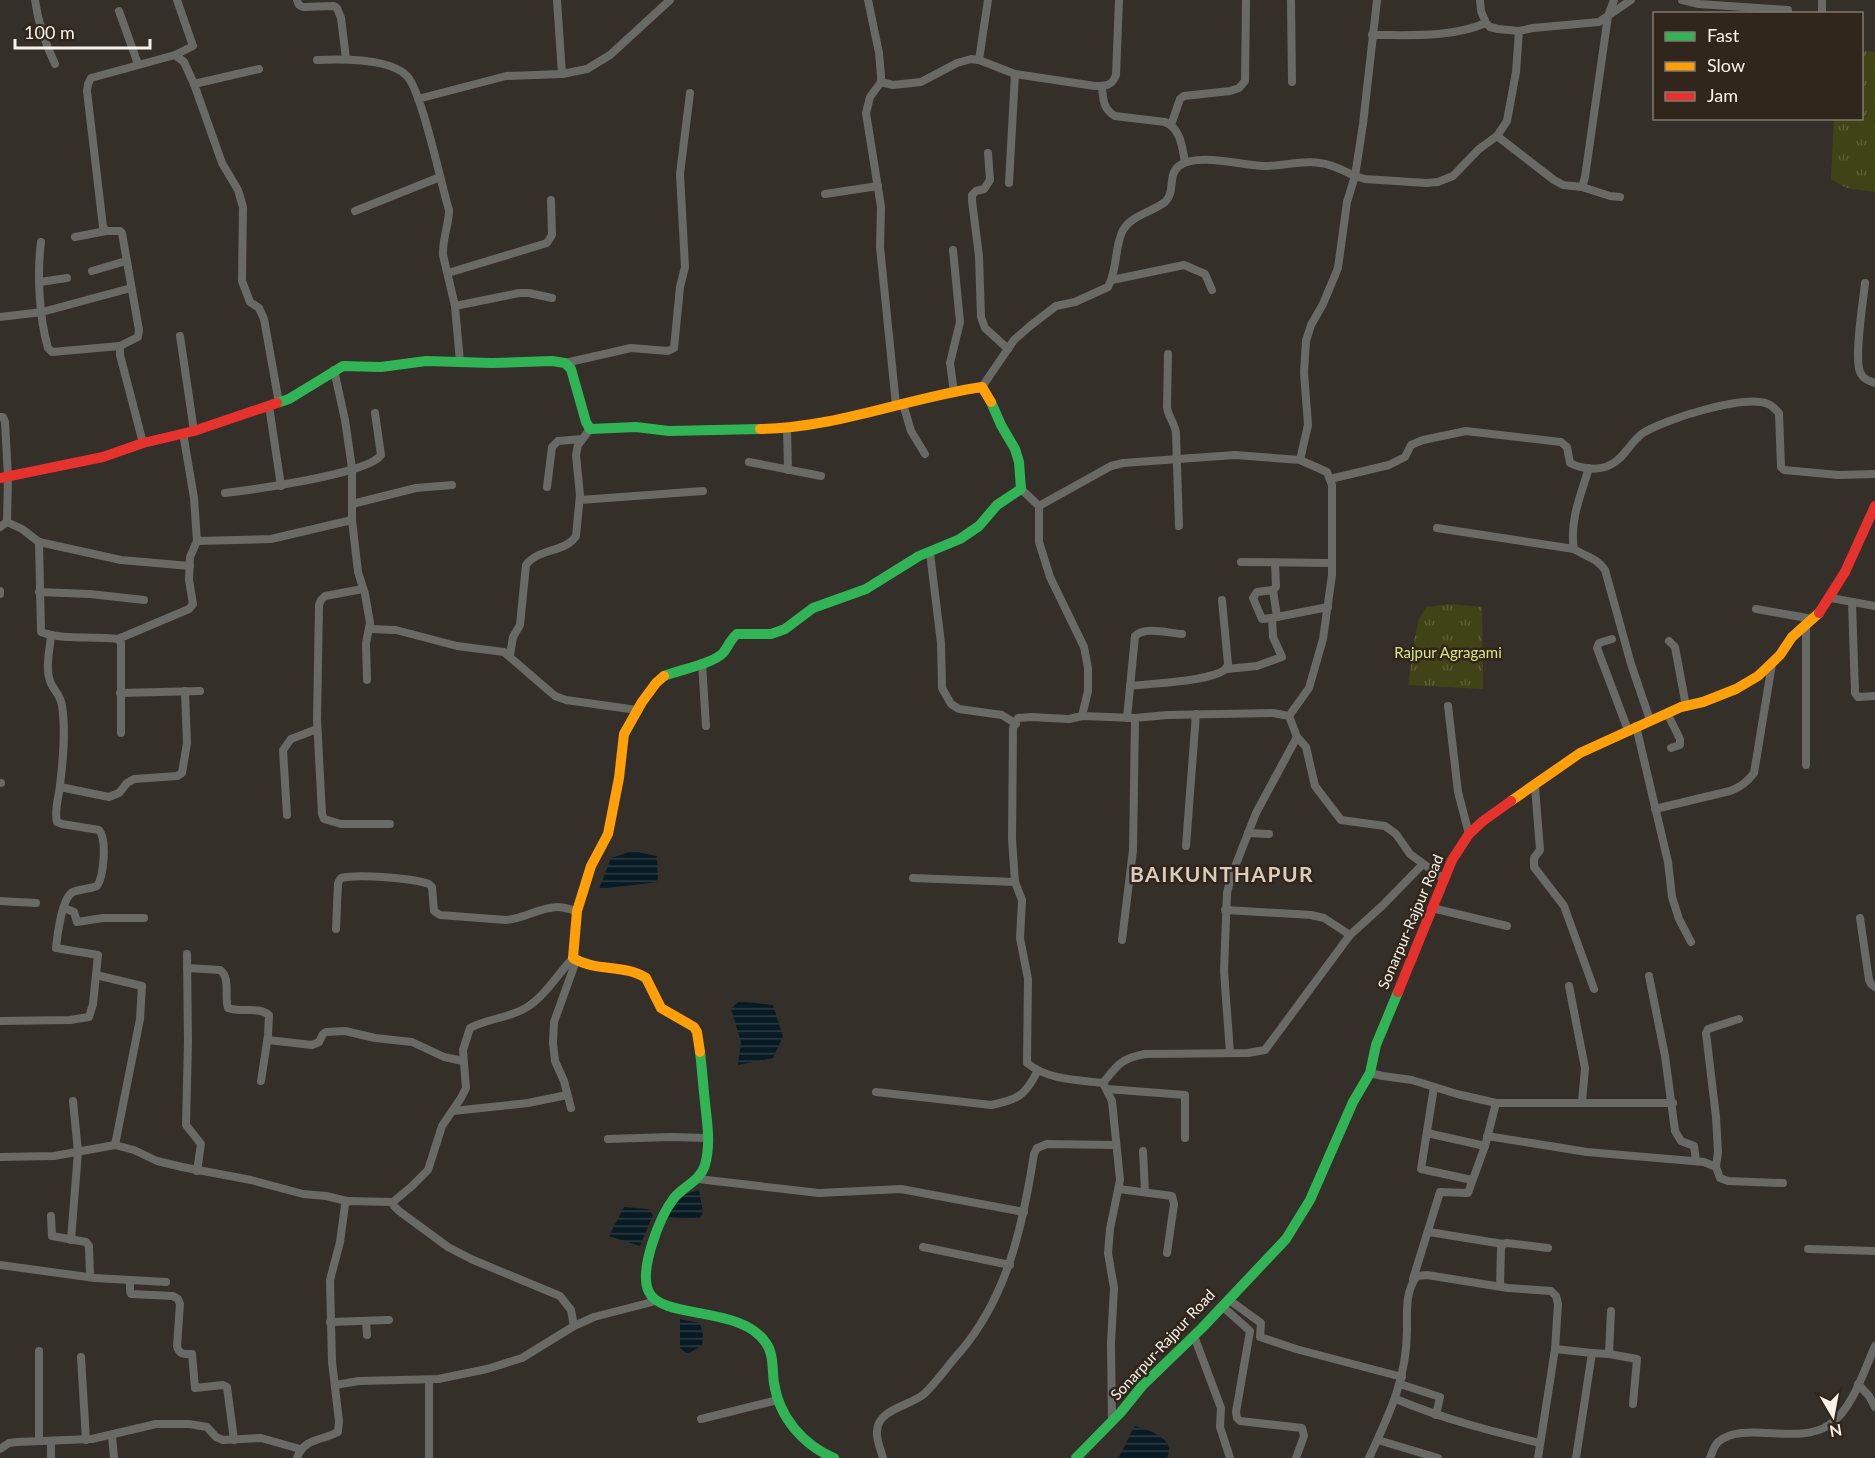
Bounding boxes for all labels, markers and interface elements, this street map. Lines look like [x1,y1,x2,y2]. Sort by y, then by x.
scale bar [15,12,150,50]
legend [1653,12,1863,120]
text: 100 m [24,21,75,43]
text: Fast [1707,24,1740,46]
text: Slow [1707,54,1745,76]
text: Jam [1707,84,1738,106]
park label: Rajpur Agragami [1394,643,1502,661]
street label: Sonarpur-Rajpur Road [1374,851,1447,992]
district label: BAIKUNTHAPUR [1130,861,1314,886]
street label: Sonarpur-Rajpur Road [1106,1285,1218,1403]
north arrow [1803,1386,1863,1446]
text: N [1828,1421,1843,1442]

